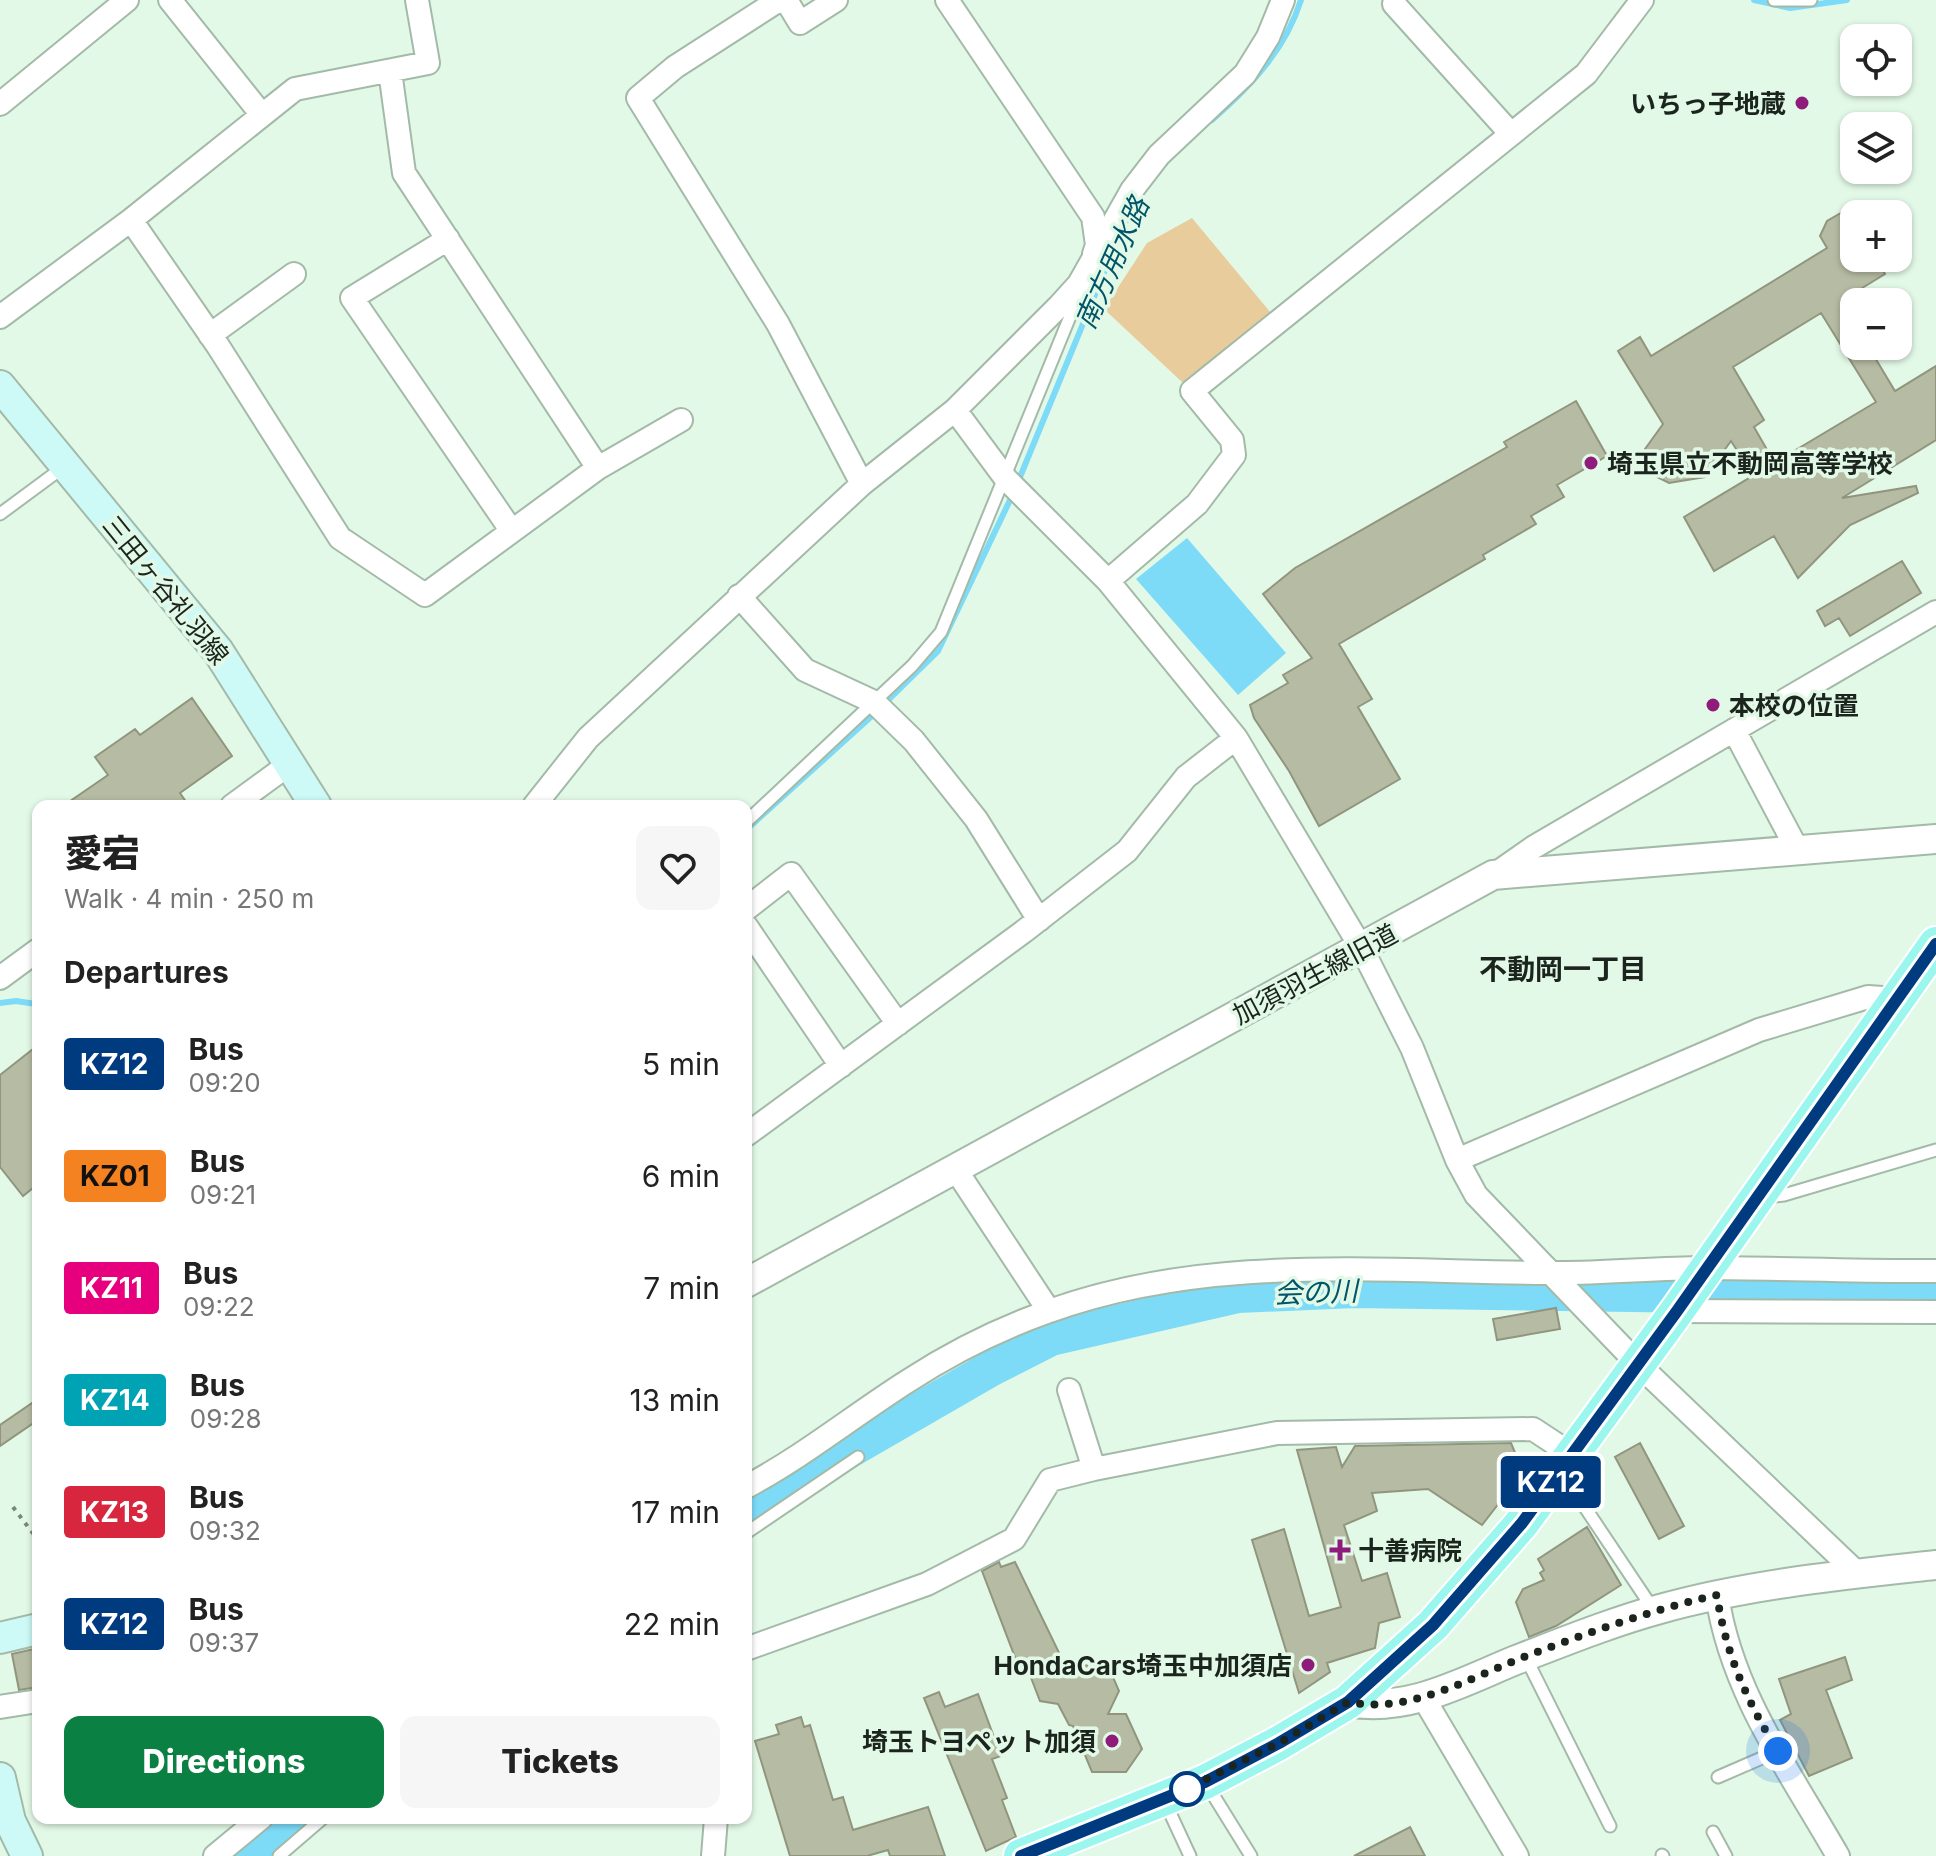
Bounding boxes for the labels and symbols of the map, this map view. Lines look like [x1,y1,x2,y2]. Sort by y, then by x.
place label: いちっ子地蔵 [1630,88,1786,119]
marker: いちっ子地蔵 [1793,94,1811,112]
water label: 南方用水路 [1068,190,1157,334]
place label: 埼玉県立不動岡高等学校 [1607,448,1893,479]
marker: 埼玉県立不動岡高等学校 [1582,454,1600,472]
street label: 三田ヶ谷礼羽線 [97,510,235,670]
place label: 本校の位置 [1729,690,1859,721]
marker: 本校の位置 [1704,696,1722,714]
street label: 加須羽生線旧道 [1227,918,1403,1030]
district label: 不動岡一丁目 [1479,952,1647,986]
water label: 会の川 [1273,1273,1362,1310]
line badge: KZ12 [1495,1456,1607,1508]
place label: 十善病院 [1358,1535,1462,1566]
marker: 十善病院 [1329,1539,1351,1561]
place label: HondaCars埼玉中加須店 [993,1650,1292,1681]
marker: HondaCars埼玉中加須店 [1299,1656,1317,1674]
place label: 埼玉トヨペット加須 [862,1726,1096,1757]
your location [1758,1731,1798,1771]
marker: 埼玉トヨペット加須 [1103,1732,1121,1750]
unlabelled marker [1170,1772,1204,1806]

